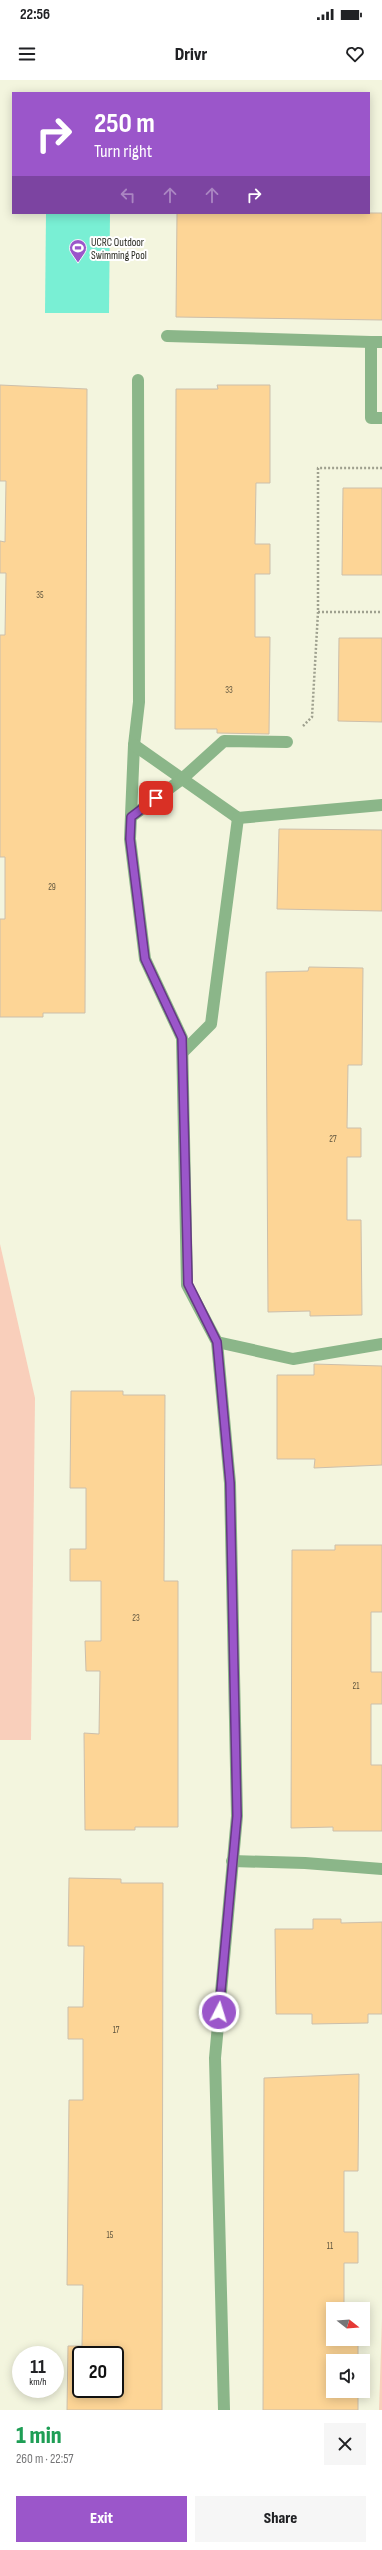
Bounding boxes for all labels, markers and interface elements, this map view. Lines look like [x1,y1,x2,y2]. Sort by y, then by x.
text: 22:56 [20,5,50,24]
icon: menu [16,43,38,65]
icon: heart [344,43,366,65]
text: Drivr [175,44,207,65]
text: 250 m [94,107,155,140]
icon: right [28,108,80,160]
text: Turn right [94,141,152,162]
icon: left [117,184,139,206]
icon: ahead [159,184,181,206]
icon: ahead [201,184,223,206]
icon: right [243,184,265,206]
place label: UCRC Outdoor Swimming Pool [91,236,147,262]
sports icon: UCRC Outdoor Swimming Pool [68,238,88,263]
house number: 35 [36,590,44,601]
house number: 33 [225,685,233,696]
pin [139,781,173,815]
icon: arrive [145,787,167,809]
house number: 29 [48,882,56,893]
house number: 27 [329,1134,337,1145]
house number: 23 [132,1613,140,1624]
house number: 21 [353,1681,360,1692]
position arrow [198,1991,240,2033]
house number: 17 [113,2025,120,2036]
house number: 15 [107,2230,114,2241]
house number: 11 [327,2241,334,2252]
north arrow [326,2302,370,2346]
map controls [326,2302,370,2398]
speed limit sign: 20 [72,2346,124,2398]
button: sound [326,2354,370,2398]
text: 11 [30,2355,46,2379]
text: km/h [29,2376,47,2388]
text: 1 min [16,2421,62,2450]
button: close [324,2423,366,2465]
text: 260 m · 22:57 [16,2451,74,2467]
button: Exit [16,2496,187,2542]
button: Share [195,2496,366,2542]

